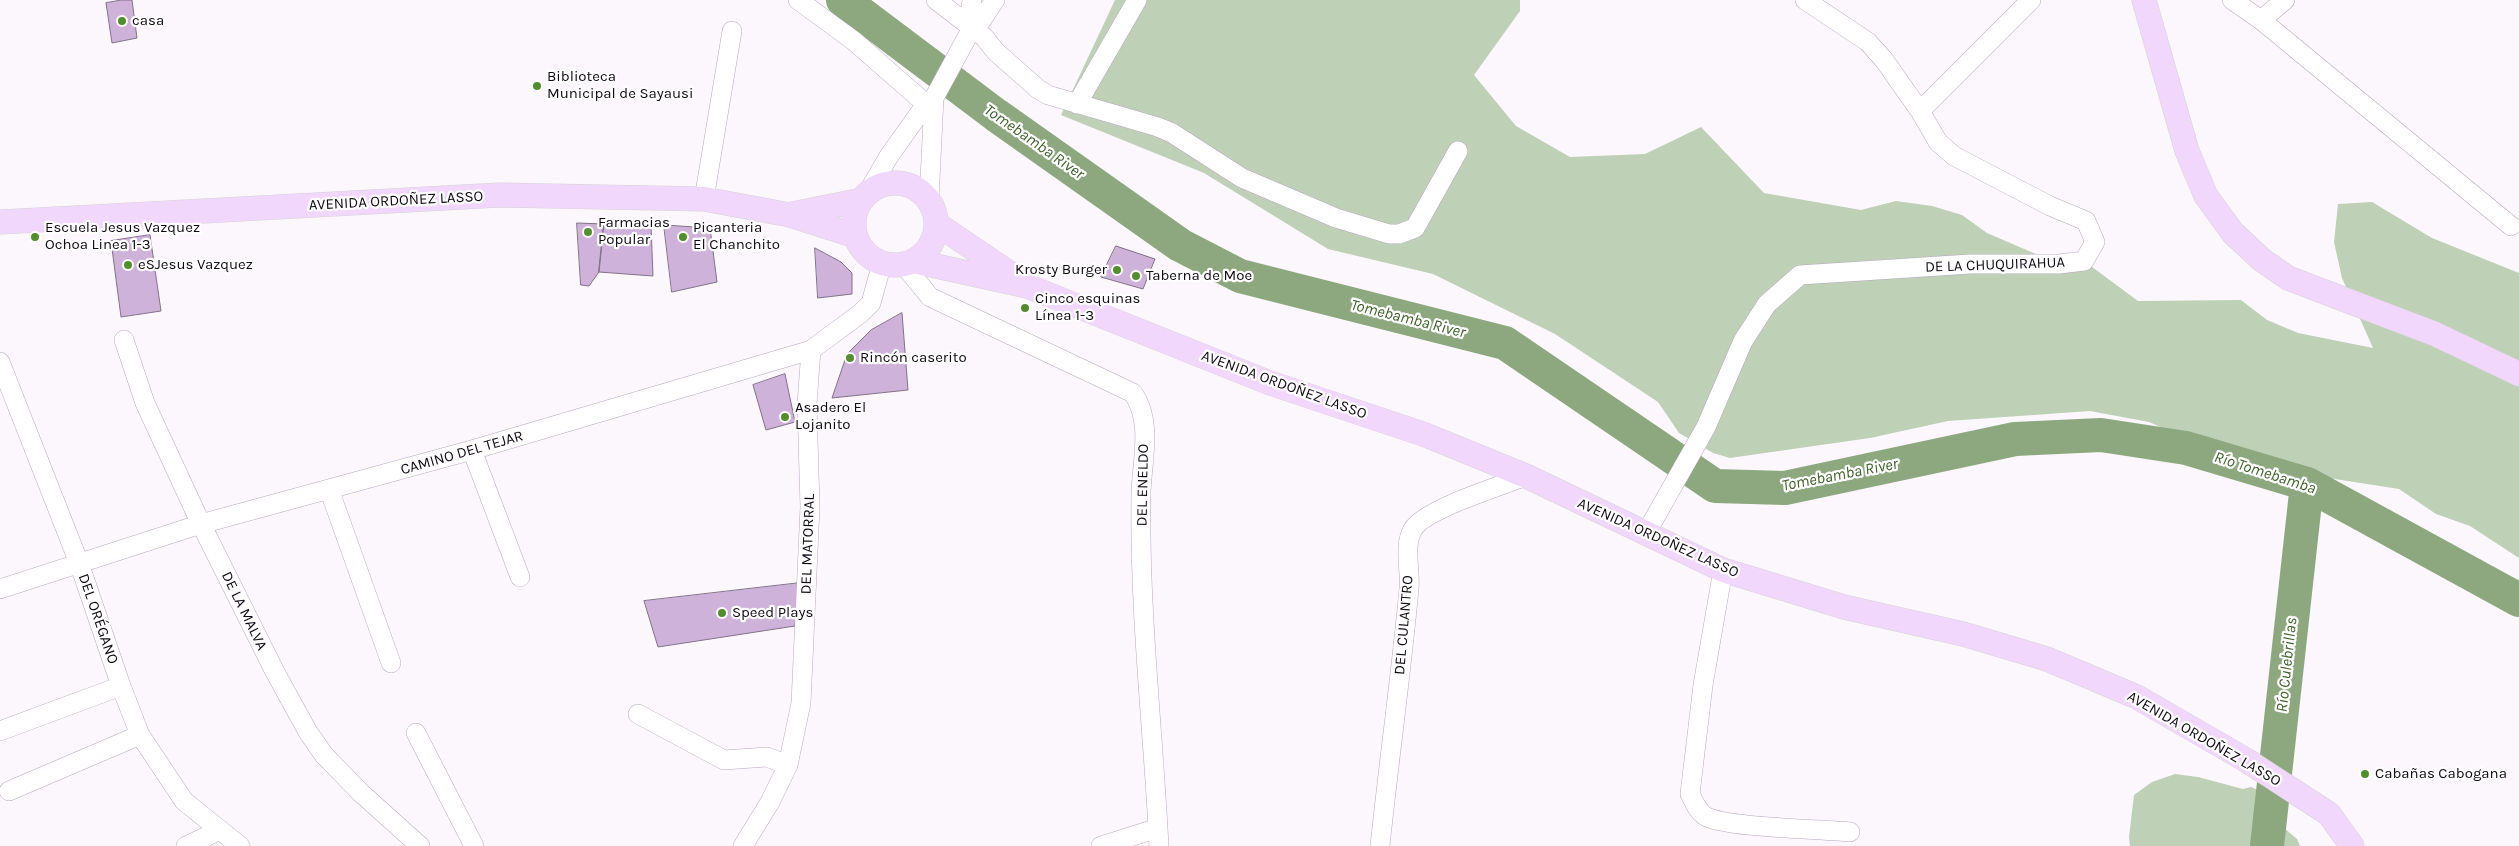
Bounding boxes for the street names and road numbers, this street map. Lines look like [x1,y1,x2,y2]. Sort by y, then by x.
street label: AVENIDA ORDOÑEZ LASSO [308,187,484,215]
street label: DE LA CHUQUIRAHUA [1925,254,2065,276]
street label: AVENIDA ORDOÑEZ LASSO [1199,347,1369,423]
street label: CAMINO DEL TEJAR [399,427,525,479]
street label: DEL ENELDO [1133,444,1153,526]
street label: DEL MATORRAL [797,493,819,595]
street label: AVENIDA ORDOÑEZ LASSO [1575,494,1741,582]
street label: DE LA MALVA [217,569,271,653]
street label: DEL ORÉGANO [74,571,122,667]
street label: DEL CULANTRO [1391,574,1417,676]
street label: AVENIDA ORDOÑEZ LASSO [2124,688,2284,790]

